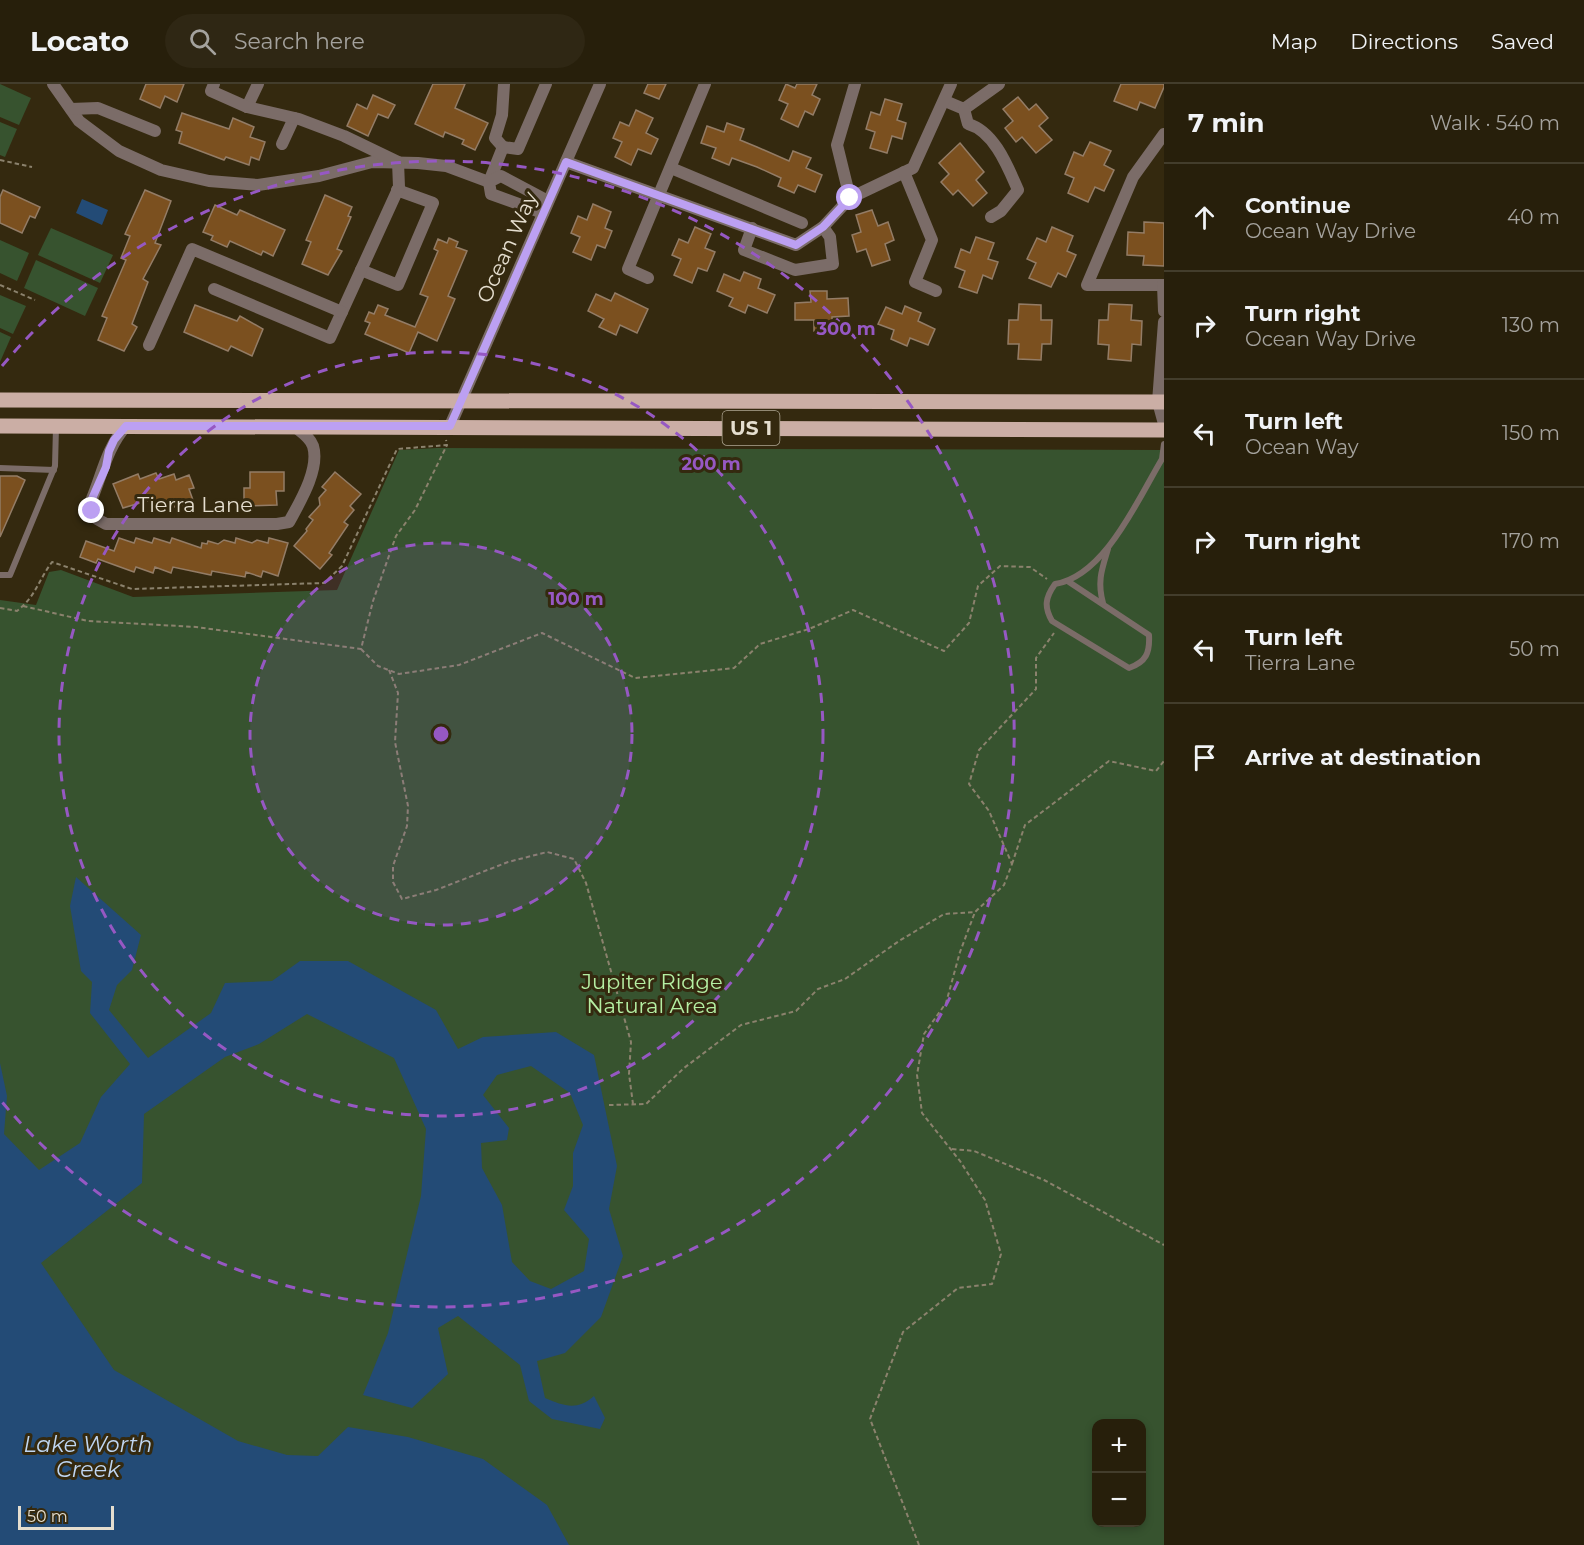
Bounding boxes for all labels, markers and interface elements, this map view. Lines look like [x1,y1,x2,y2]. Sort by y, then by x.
search box [165,14,585,68]
text: Locato [30,24,129,58]
icon: search [186,25,219,58]
text: Search here [234,28,365,55]
text: Map [1271,29,1317,54]
text: Directions [1350,29,1458,54]
text: Saved [1491,29,1554,54]
text: 7 min [1188,107,1265,139]
text: Walk · 540 m [1430,111,1560,135]
route start [836,184,862,210]
street label: Ocean Way [471,187,543,307]
text: Continue [1245,192,1351,219]
icon: ahead [1188,201,1221,234]
text: 40 m [1507,205,1560,229]
text: Ocean Way Drive [1245,219,1416,243]
text: Turn right [1245,300,1360,327]
icon: right [1188,309,1221,342]
text: 130 m [1502,313,1560,337]
text: 300 m [815,318,876,340]
text: Ocean Way Drive [1245,327,1416,351]
text: Turn left [1245,408,1343,435]
road number: US 1 [722,411,780,445]
icon: left [1188,417,1221,450]
text: 150 m [1502,421,1560,445]
text: Ocean Way [1245,435,1359,459]
text: 200 m [681,453,741,475]
street label: Tierra Lane [137,492,253,517]
route end [78,497,104,523]
icon: right [1188,525,1221,558]
text: Turn right [1245,528,1360,555]
text: 170 m [1502,529,1560,553]
text: 100 m [548,588,604,610]
text: Turn left [1245,624,1343,651]
icon: left [1188,633,1221,666]
text: 50 m [1509,637,1560,661]
text: Tierra Lane [1245,651,1355,675]
centre of rings [431,724,451,744]
icon: arrive [1188,741,1221,774]
text: Arrive at destination [1245,744,1481,771]
park label: Jupiter Ridge Natural Area [580,969,723,1018]
map controls [1092,1419,1146,1527]
button: + [1092,1419,1146,1473]
water label: Lake Worth Creek [24,1431,152,1483]
button: − [1092,1473,1146,1527]
scale bar [18,1503,114,1530]
text: 50 m [27,1507,68,1526]

